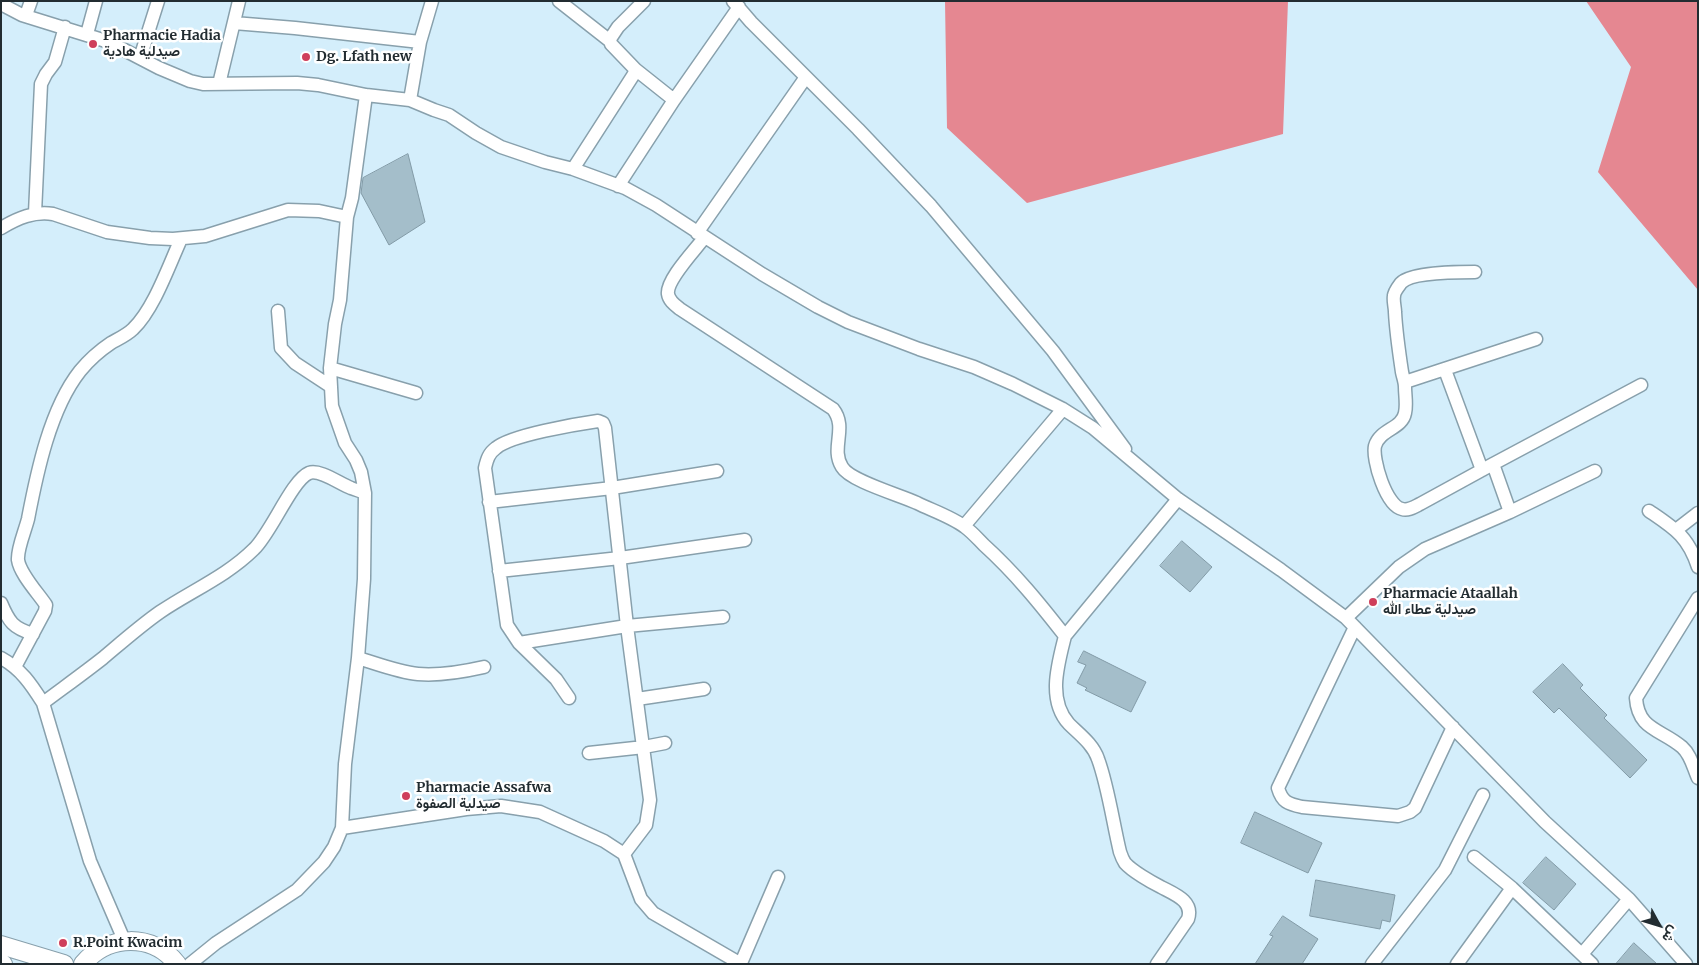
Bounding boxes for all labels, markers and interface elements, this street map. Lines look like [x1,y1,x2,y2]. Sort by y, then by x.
place label: Pharmacie Hadia صيدلية هادية [103,28,221,60]
marker: Pharmacie Hadia صيدلية هادية [87,38,99,50]
place label: Dg. Lfath new [316,49,412,65]
marker: Dg. Lfath new [300,51,312,63]
place label: Pharmacie Ataallah صيدلية عطاء الله [1383,586,1518,618]
marker: Pharmacie Ataallah صيدلية عطاء الله [1367,596,1379,608]
place label: Pharmacie Assafwa صيدلية الصفوة [416,780,551,812]
marker: Pharmacie Assafwa صيدلية الصفوة [400,790,412,802]
north arrow [1634,900,1684,950]
text: ش [1658,922,1683,947]
place label: R.Point Kwacim [73,935,182,951]
marker: R.Point Kwacim [57,937,69,949]

